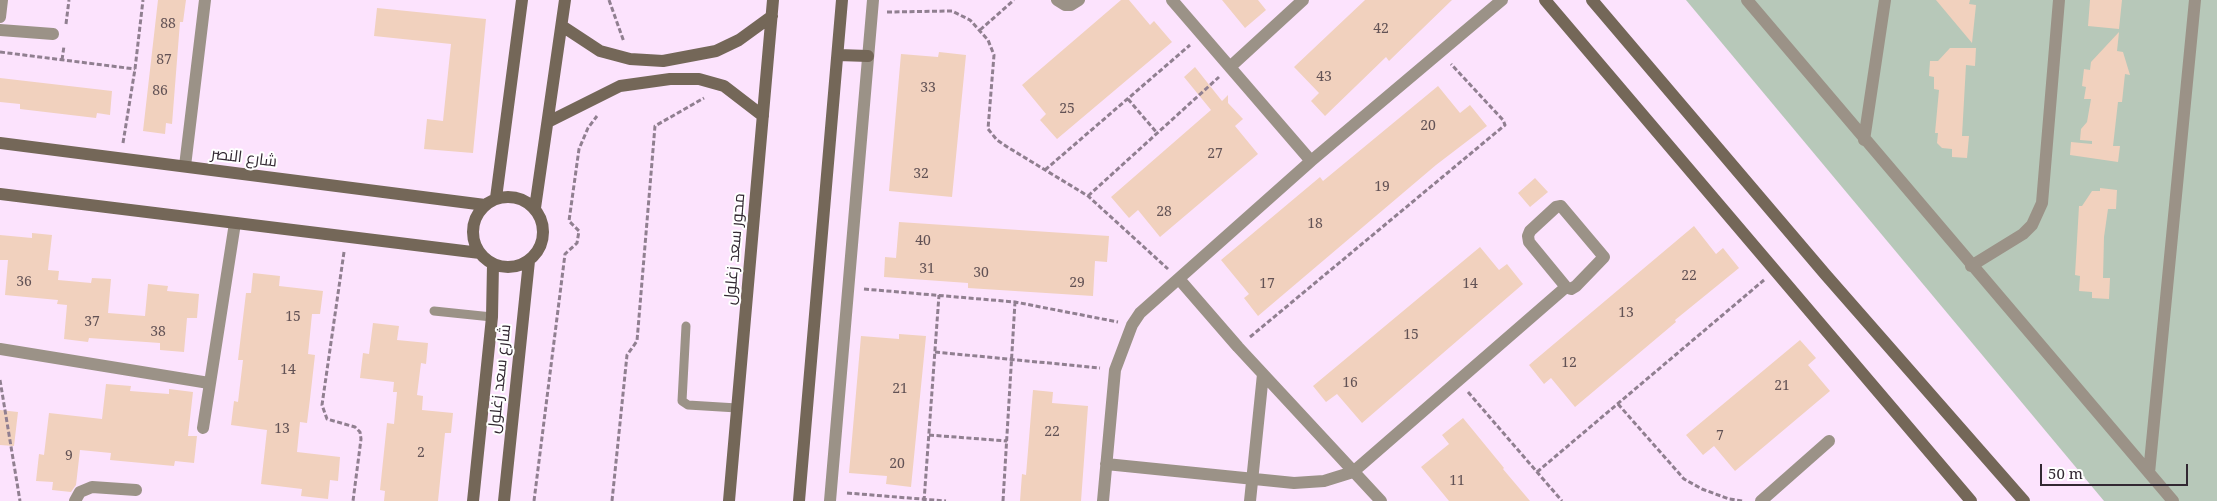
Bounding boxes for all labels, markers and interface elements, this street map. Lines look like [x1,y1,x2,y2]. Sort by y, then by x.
house number: 88 [160,16,176,32]
house number: 42 [1373,21,1389,37]
house number: 87 [156,52,172,68]
house number: 43 [1316,69,1332,85]
house number: 33 [920,80,936,96]
house number: 86 [152,83,168,99]
house number: 25 [1059,101,1075,117]
house number: 20 [1420,118,1436,134]
street label: شارع النصر [210,144,278,172]
house number: 27 [1207,146,1223,162]
house number: 32 [913,166,929,182]
house number: 19 [1374,179,1390,195]
street label: محور سعد زغلول [721,192,749,306]
house number: 28 [1156,204,1172,220]
house number: 18 [1307,216,1323,232]
house number: 40 [915,233,931,249]
house number: 31 [919,261,935,277]
house number: 30 [973,265,989,281]
house number: 22 [1681,268,1697,284]
house number: 36 [16,274,32,290]
house number: 29 [1069,275,1085,291]
house number: 17 [1259,276,1275,292]
house number: 14 [1462,276,1478,292]
house number: 13 [1618,305,1634,321]
house number: 15 [285,309,301,325]
house number: 37 [84,314,100,330]
street label: شارع سعد زغلول [485,323,515,435]
house number: 38 [150,324,166,340]
house number: 15 [1403,327,1419,343]
house number: 12 [1561,355,1577,371]
house number: 14 [280,362,296,378]
house number: 16 [1342,375,1358,391]
house number: 21 [1774,378,1790,394]
house number: 21 [892,381,908,397]
house number: 13 [274,421,290,437]
house number: 22 [1044,424,1060,440]
house number: 7 [1716,428,1724,444]
house number: 2 [417,445,425,461]
house number: 9 [65,448,73,464]
scale bar [2042,454,2190,486]
house number: 20 [889,456,905,472]
text: 50 m [2048,463,2083,483]
house number: 11 [1449,473,1465,489]

